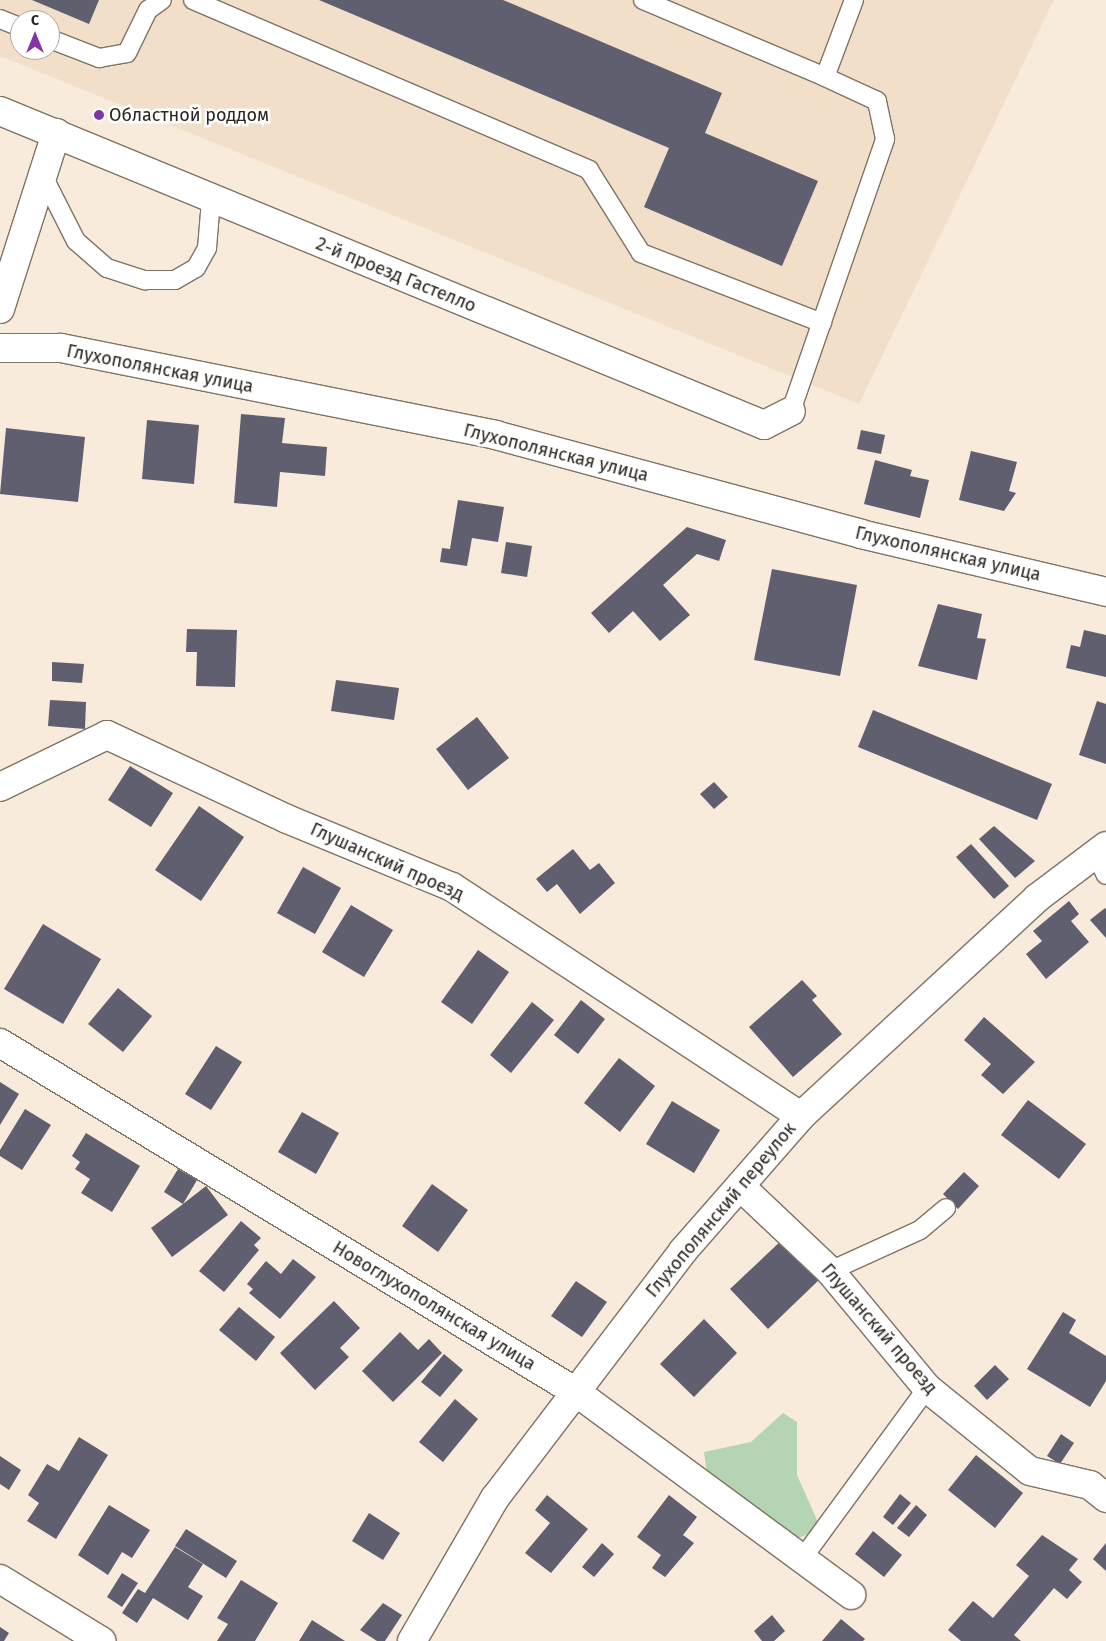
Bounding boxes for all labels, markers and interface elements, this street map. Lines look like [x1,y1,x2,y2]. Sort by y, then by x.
north arrow [10,10,60,60]
text: С [31,12,39,29]
place label: Областной роддом [109,104,269,126]
marker: Областной роддом [93,109,105,121]
street label: 2-й проезд Гастелло [313,233,479,317]
street label: Глухополянская улица [65,340,255,398]
street label: Глухополянская улица [461,420,651,486]
street label: Глухополянская улица [853,522,1043,586]
street label: Глушанский проезд [307,818,467,906]
street label: Глухополянский переулок [642,1118,800,1302]
street label: Новоглухополянская улица [329,1237,539,1375]
street label: Глушанский проезд [816,1259,942,1399]

